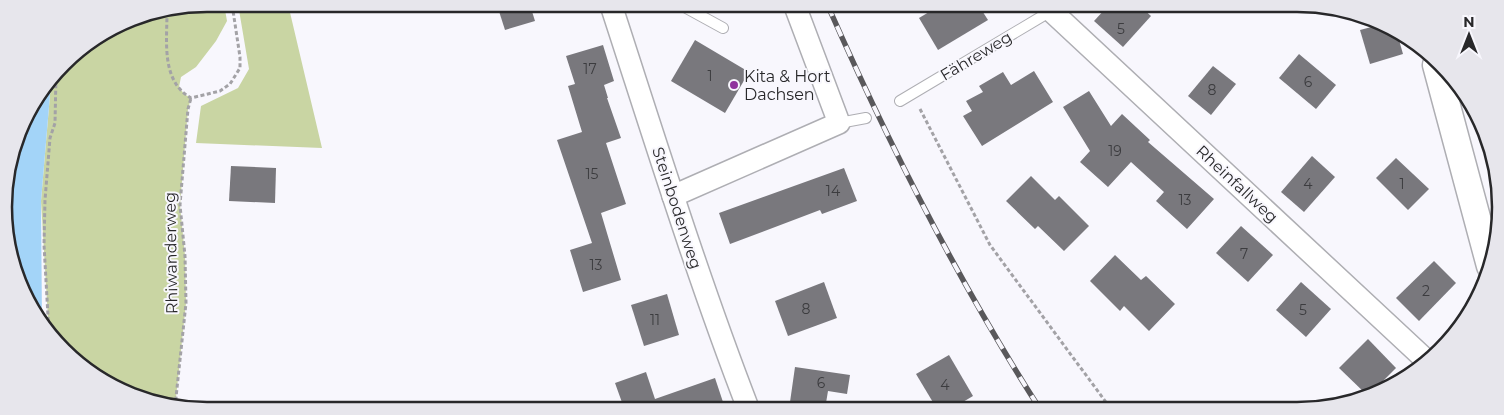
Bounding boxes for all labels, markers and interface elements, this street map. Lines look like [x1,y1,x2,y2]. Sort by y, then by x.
north arrow [1444,10,1494,60]
text: N [1463,13,1475,31]
house number: 5 [1117,20,1125,38]
street label: Fähreweg [937,27,1015,85]
house number: 17 [583,60,597,78]
house number: 1 [707,67,713,85]
place label: Kita & Hort Dachsen [744,67,831,104]
house number: 6 [1304,73,1313,91]
marker: Kita & Hort Dachsen [728,79,740,91]
house number: 8 [1208,81,1217,99]
street label: Rheinfallweg [1192,141,1282,227]
house number: 19 [1108,142,1122,160]
street label: Steinbodenweg [648,145,706,271]
house number: 15 [586,165,599,183]
house number: 4 [1303,175,1313,193]
house number: 1 [1399,175,1405,193]
house number: 14 [826,182,841,200]
house number: 13 [1179,191,1192,209]
street label: Rhiwanderweg [160,192,182,314]
house number: 7 [1240,245,1248,263]
house number: 13 [590,256,603,274]
house number: 2 [1422,282,1430,300]
house number: 8 [802,300,811,318]
house number: 5 [1299,301,1307,319]
house number: 11 [650,311,660,329]
house number: 6 [817,374,826,392]
house number: 4 [940,376,950,394]

